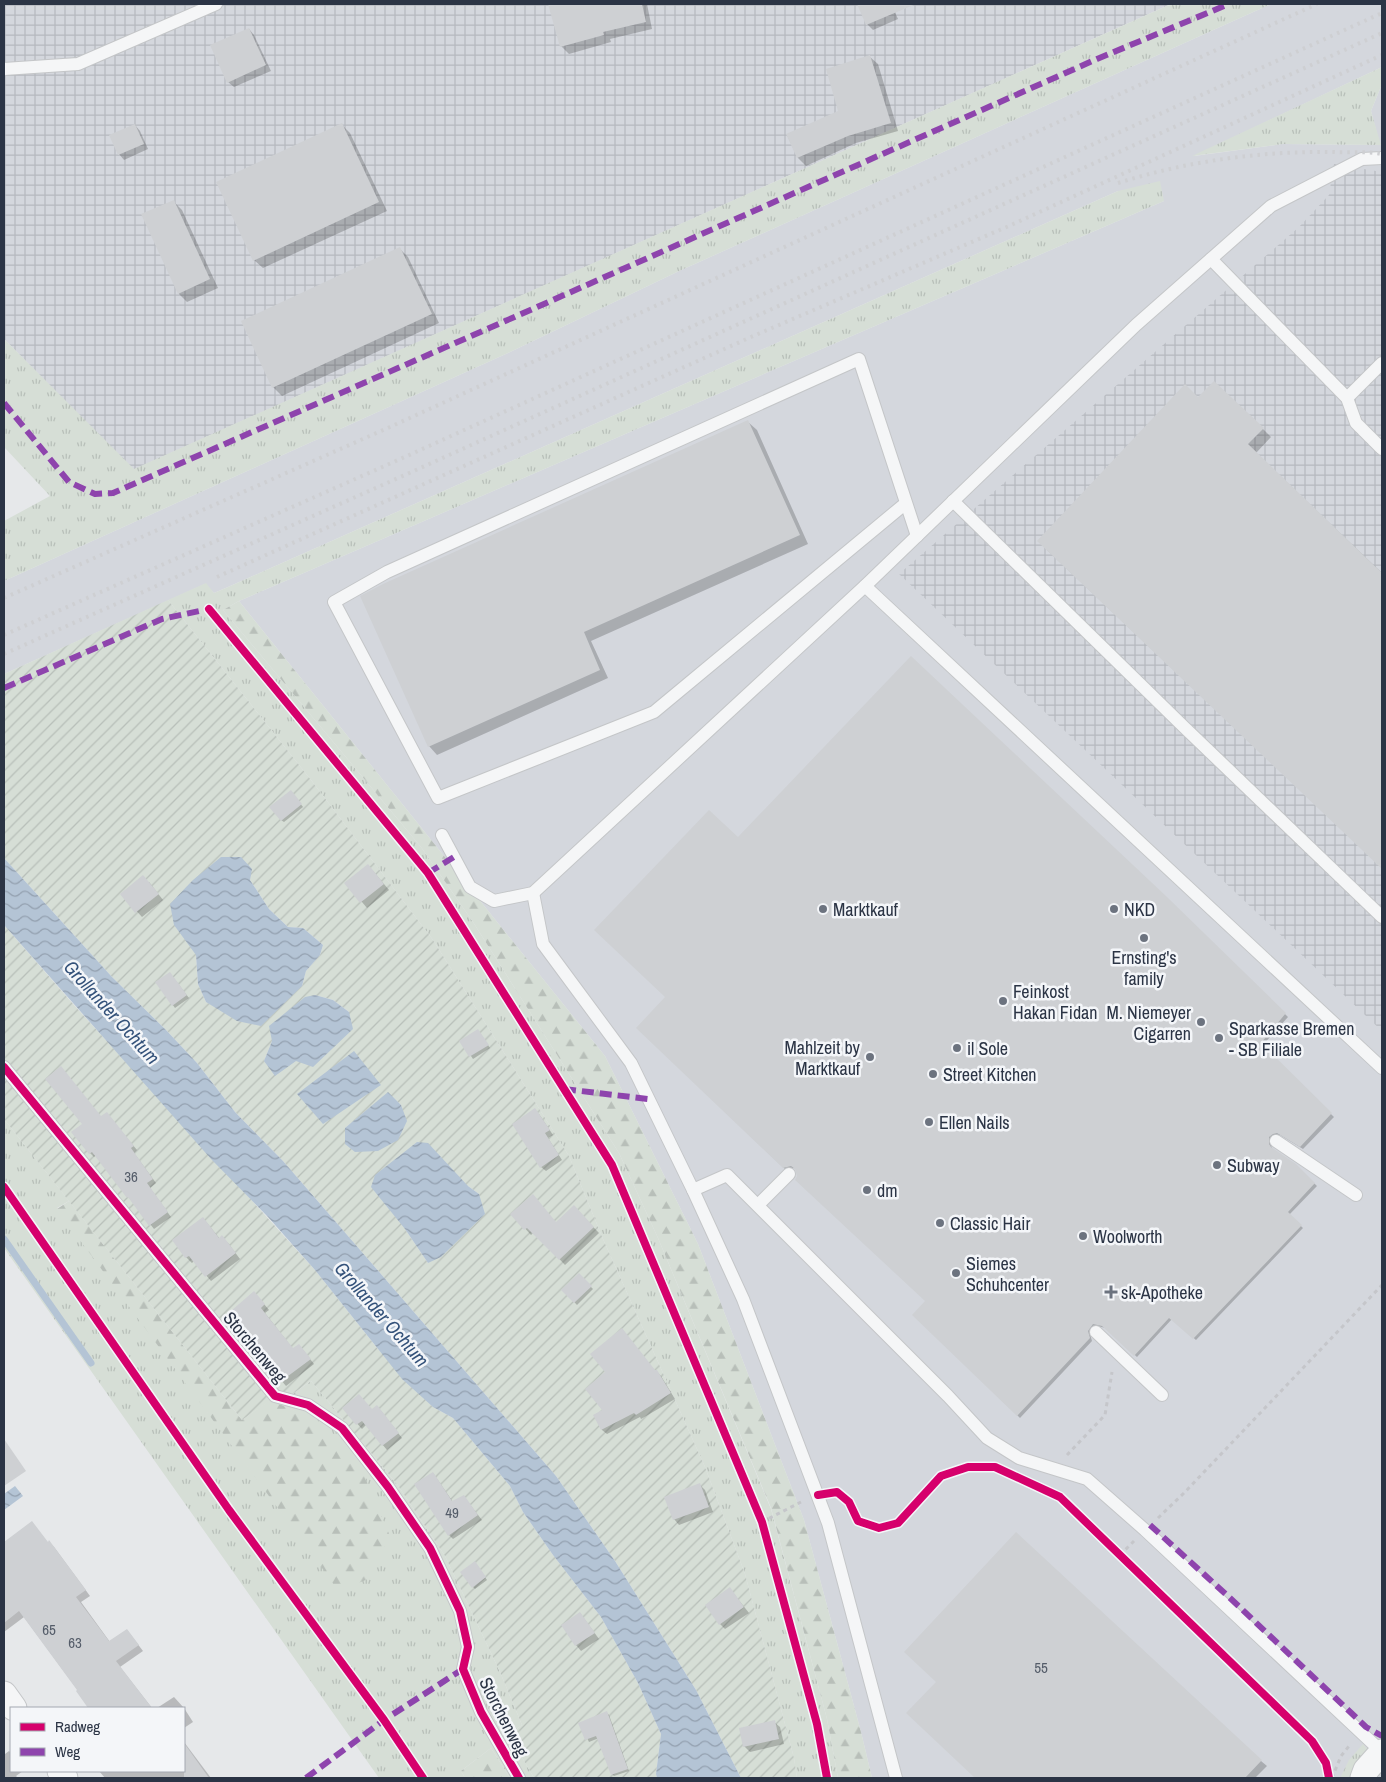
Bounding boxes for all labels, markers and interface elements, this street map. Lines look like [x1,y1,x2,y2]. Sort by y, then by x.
place label: Marktkauf [833,897,899,922]
place label: NKD [1124,897,1155,922]
marker: Marktkauf [817,903,829,915]
marker: NKD [1108,903,1120,915]
marker: Ernsting's family [1138,932,1150,944]
place label: Ernsting's family [1111,945,1177,991]
water label: Grollander Ochtum [58,954,166,1070]
place label: Feinkost Hakan Fidan [1013,979,1098,1025]
marker: Feinkost Hakan Fidan [997,995,1009,1007]
place label: M. Niemeyer Cigarren [1107,1000,1191,1046]
marker: M. Niemeyer Cigarren [1195,1016,1207,1028]
place label: Sparkasse Bremen - SB Filiale [1229,1016,1355,1062]
marker: Sparkasse Bremen - SB Filiale [1213,1032,1225,1044]
place label: Mahlzeit by Marktkauf [785,1035,861,1081]
place label: il Sole [967,1036,1008,1061]
marker: il Sole [951,1042,963,1054]
marker: Mahlzeit by Marktkauf [864,1051,876,1063]
place label: Street Kitchen [943,1062,1037,1087]
marker: Street Kitchen [927,1068,939,1080]
place label: Ellen Nails [939,1110,1010,1135]
marker: Ellen Nails [923,1116,935,1128]
place label: Subway [1227,1153,1280,1178]
marker: Subway [1211,1159,1223,1171]
house number: 36 [124,1166,138,1187]
place label: dm [877,1178,898,1203]
marker: dm [861,1184,873,1196]
place label: Classic Hair [950,1211,1030,1236]
marker: Classic Hair [934,1217,946,1229]
place label: Woolworth [1093,1224,1162,1249]
marker: Woolworth [1077,1230,1089,1242]
place label: Siemes Schuhcenter [966,1251,1049,1297]
water label: Grollander Ochtum [329,1256,435,1372]
marker: Siemes Schuhcenter [950,1267,962,1279]
place label: sk-Apotheke [1121,1280,1203,1305]
marker: sk-Apotheke [1105,1286,1117,1298]
street label: Storchenweg [218,1306,293,1389]
house number: 49 [445,1502,459,1523]
house number: 65 [42,1619,56,1640]
house number: 63 [68,1632,82,1653]
house number: 55 [1034,1657,1048,1678]
street label: Storchenweg [473,1673,535,1762]
legend [10,1707,185,1772]
text: Radweg [55,1716,100,1737]
text: Weg [55,1741,80,1762]

